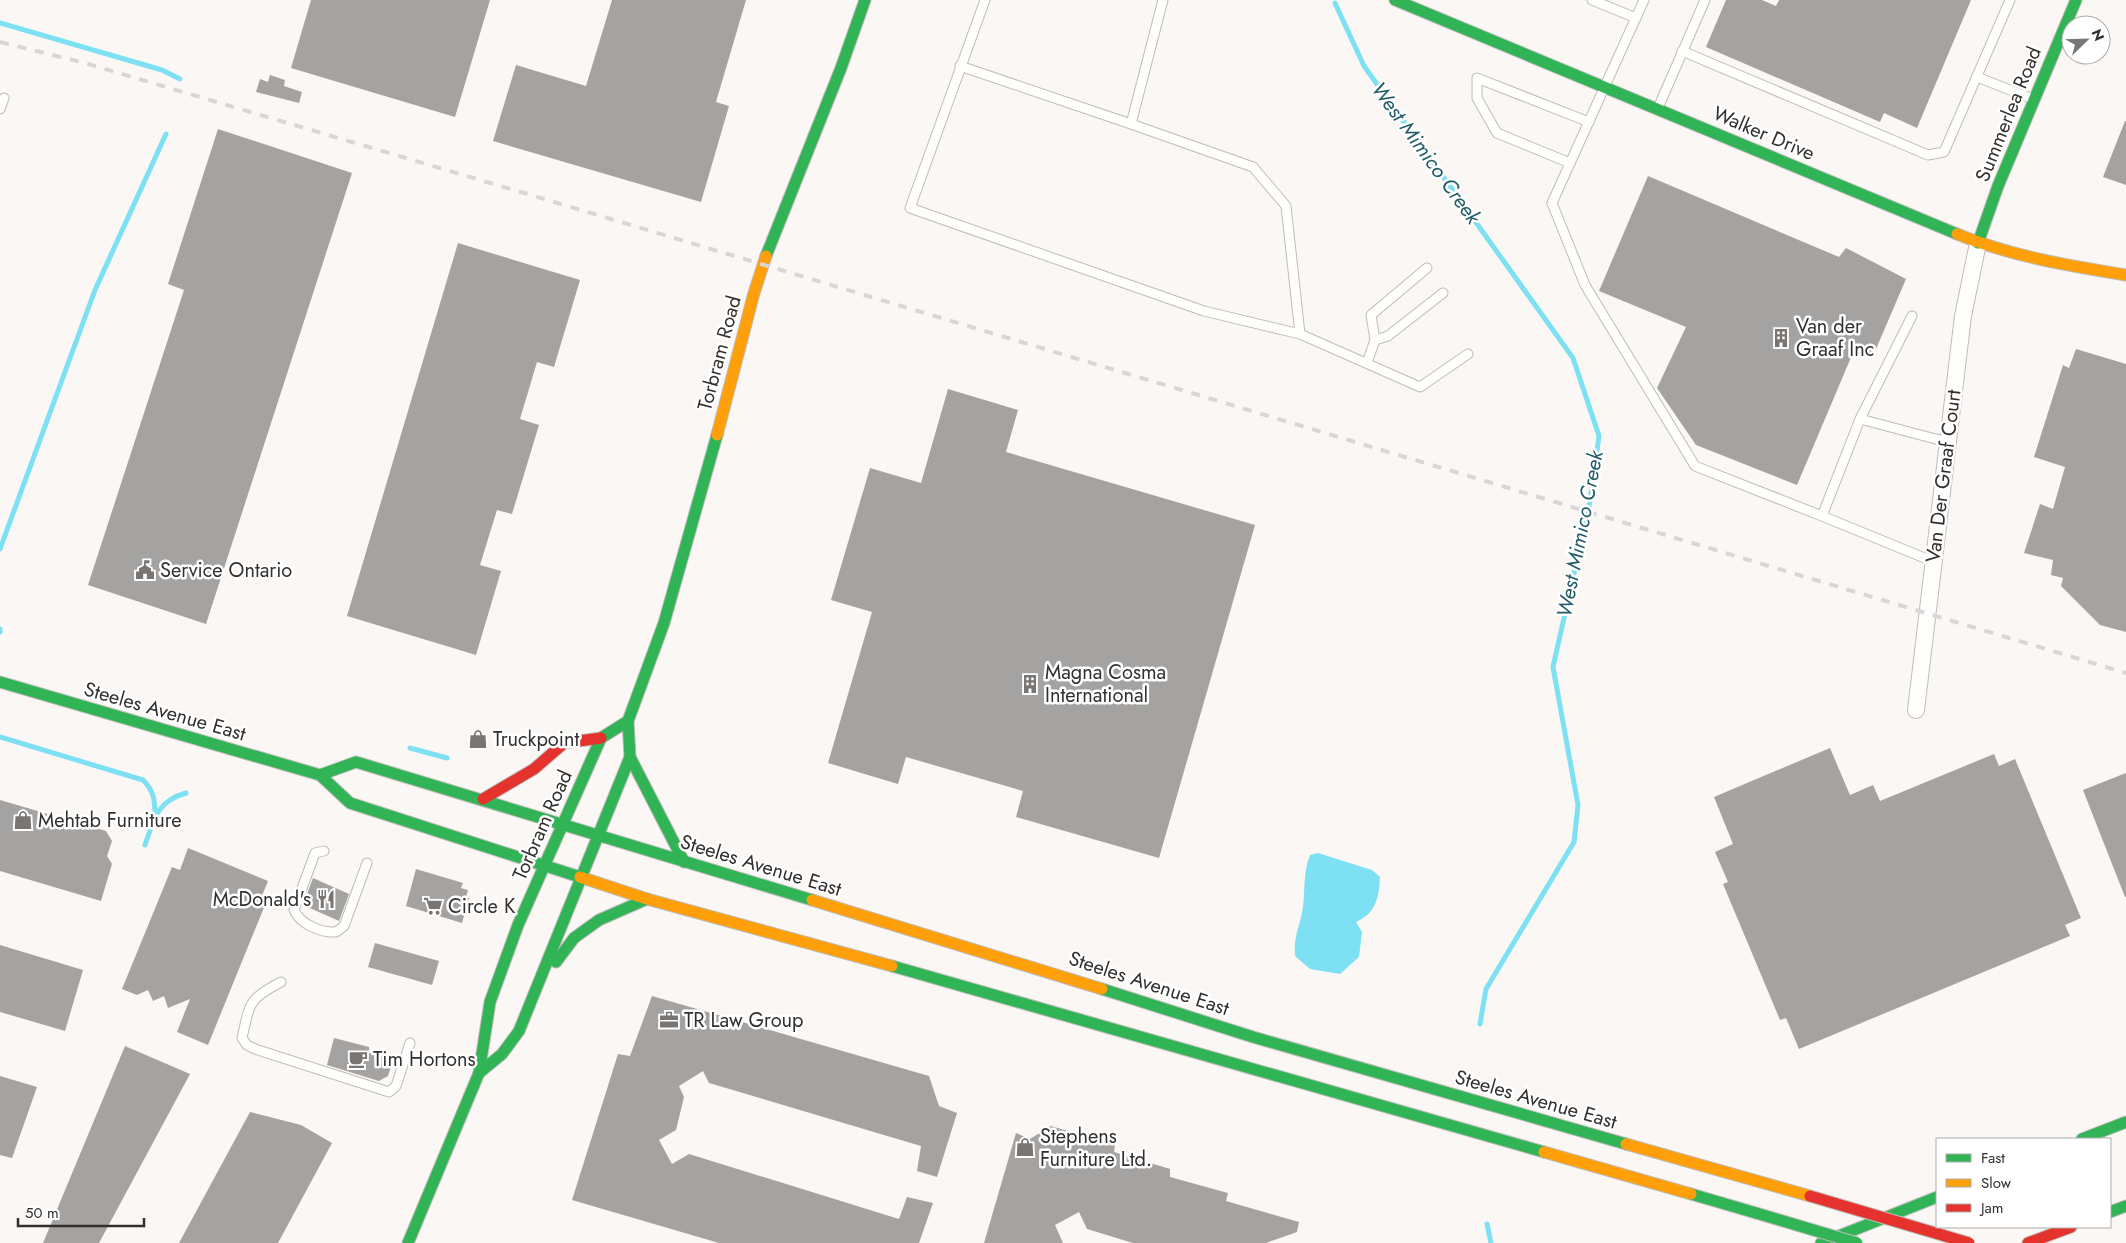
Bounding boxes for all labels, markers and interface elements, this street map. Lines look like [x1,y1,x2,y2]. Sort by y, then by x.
north arrow [2061,15,2111,65]
text: N [2087,26,2109,44]
street label: Summerlea Road [1968,42,2049,186]
water label: West Mimico Creek [1364,76,1488,231]
street label: Walker Drive [1708,99,1819,168]
street label: Torbram Road [690,293,749,414]
place label: Van der Graaf Inc [1796,312,1874,364]
building icon: Van der Graaf Inc [1770,327,1792,349]
street label: Van Der Graaf Court [1918,388,1969,564]
water label: West Mimico Creek [1549,447,1611,620]
place label: Service Ontario [160,556,292,585]
public building icon: Service Ontario [134,559,156,581]
place label: Magna Cosma International [1045,658,1166,710]
building icon: Magna Cosma International [1019,673,1041,695]
street label: Steeles Avenue East [81,675,249,749]
place label: Truckpoint [493,725,579,754]
shop icon: Truckpoint [467,728,489,750]
street label: Torbram Road [505,766,580,885]
place label: Mehtab Furniture [38,806,182,835]
shop icon: Mehtab Furniture [12,809,34,831]
street label: Steeles Avenue East [677,827,845,904]
place label: McDonald's [213,885,311,914]
restaurant icon: McDonald's [315,888,337,910]
place label: Circle K [448,892,516,921]
supermarket icon: Circle K [422,895,444,917]
street label: Steeles Avenue East [1065,944,1233,1023]
place label: TR Law Group [684,1006,804,1035]
office icon: TR Law Group [658,1009,680,1031]
place label: Tim Hortons [373,1045,475,1074]
cafe icon: Tim Hortons [347,1048,369,1070]
street label: Steeles Avenue East [1452,1063,1620,1137]
place label: Stephens Furniture Ltd. [1040,1122,1152,1174]
shop icon: Stephens Furniture Ltd. [1014,1136,1036,1158]
legend [1936,1138,2111,1228]
text: Fast [1981,1147,2005,1169]
text: Slow [1981,1172,2012,1194]
scale bar [18,1196,144,1228]
text: Jam [1979,1197,2004,1219]
text: 50 m [25,1202,59,1224]

